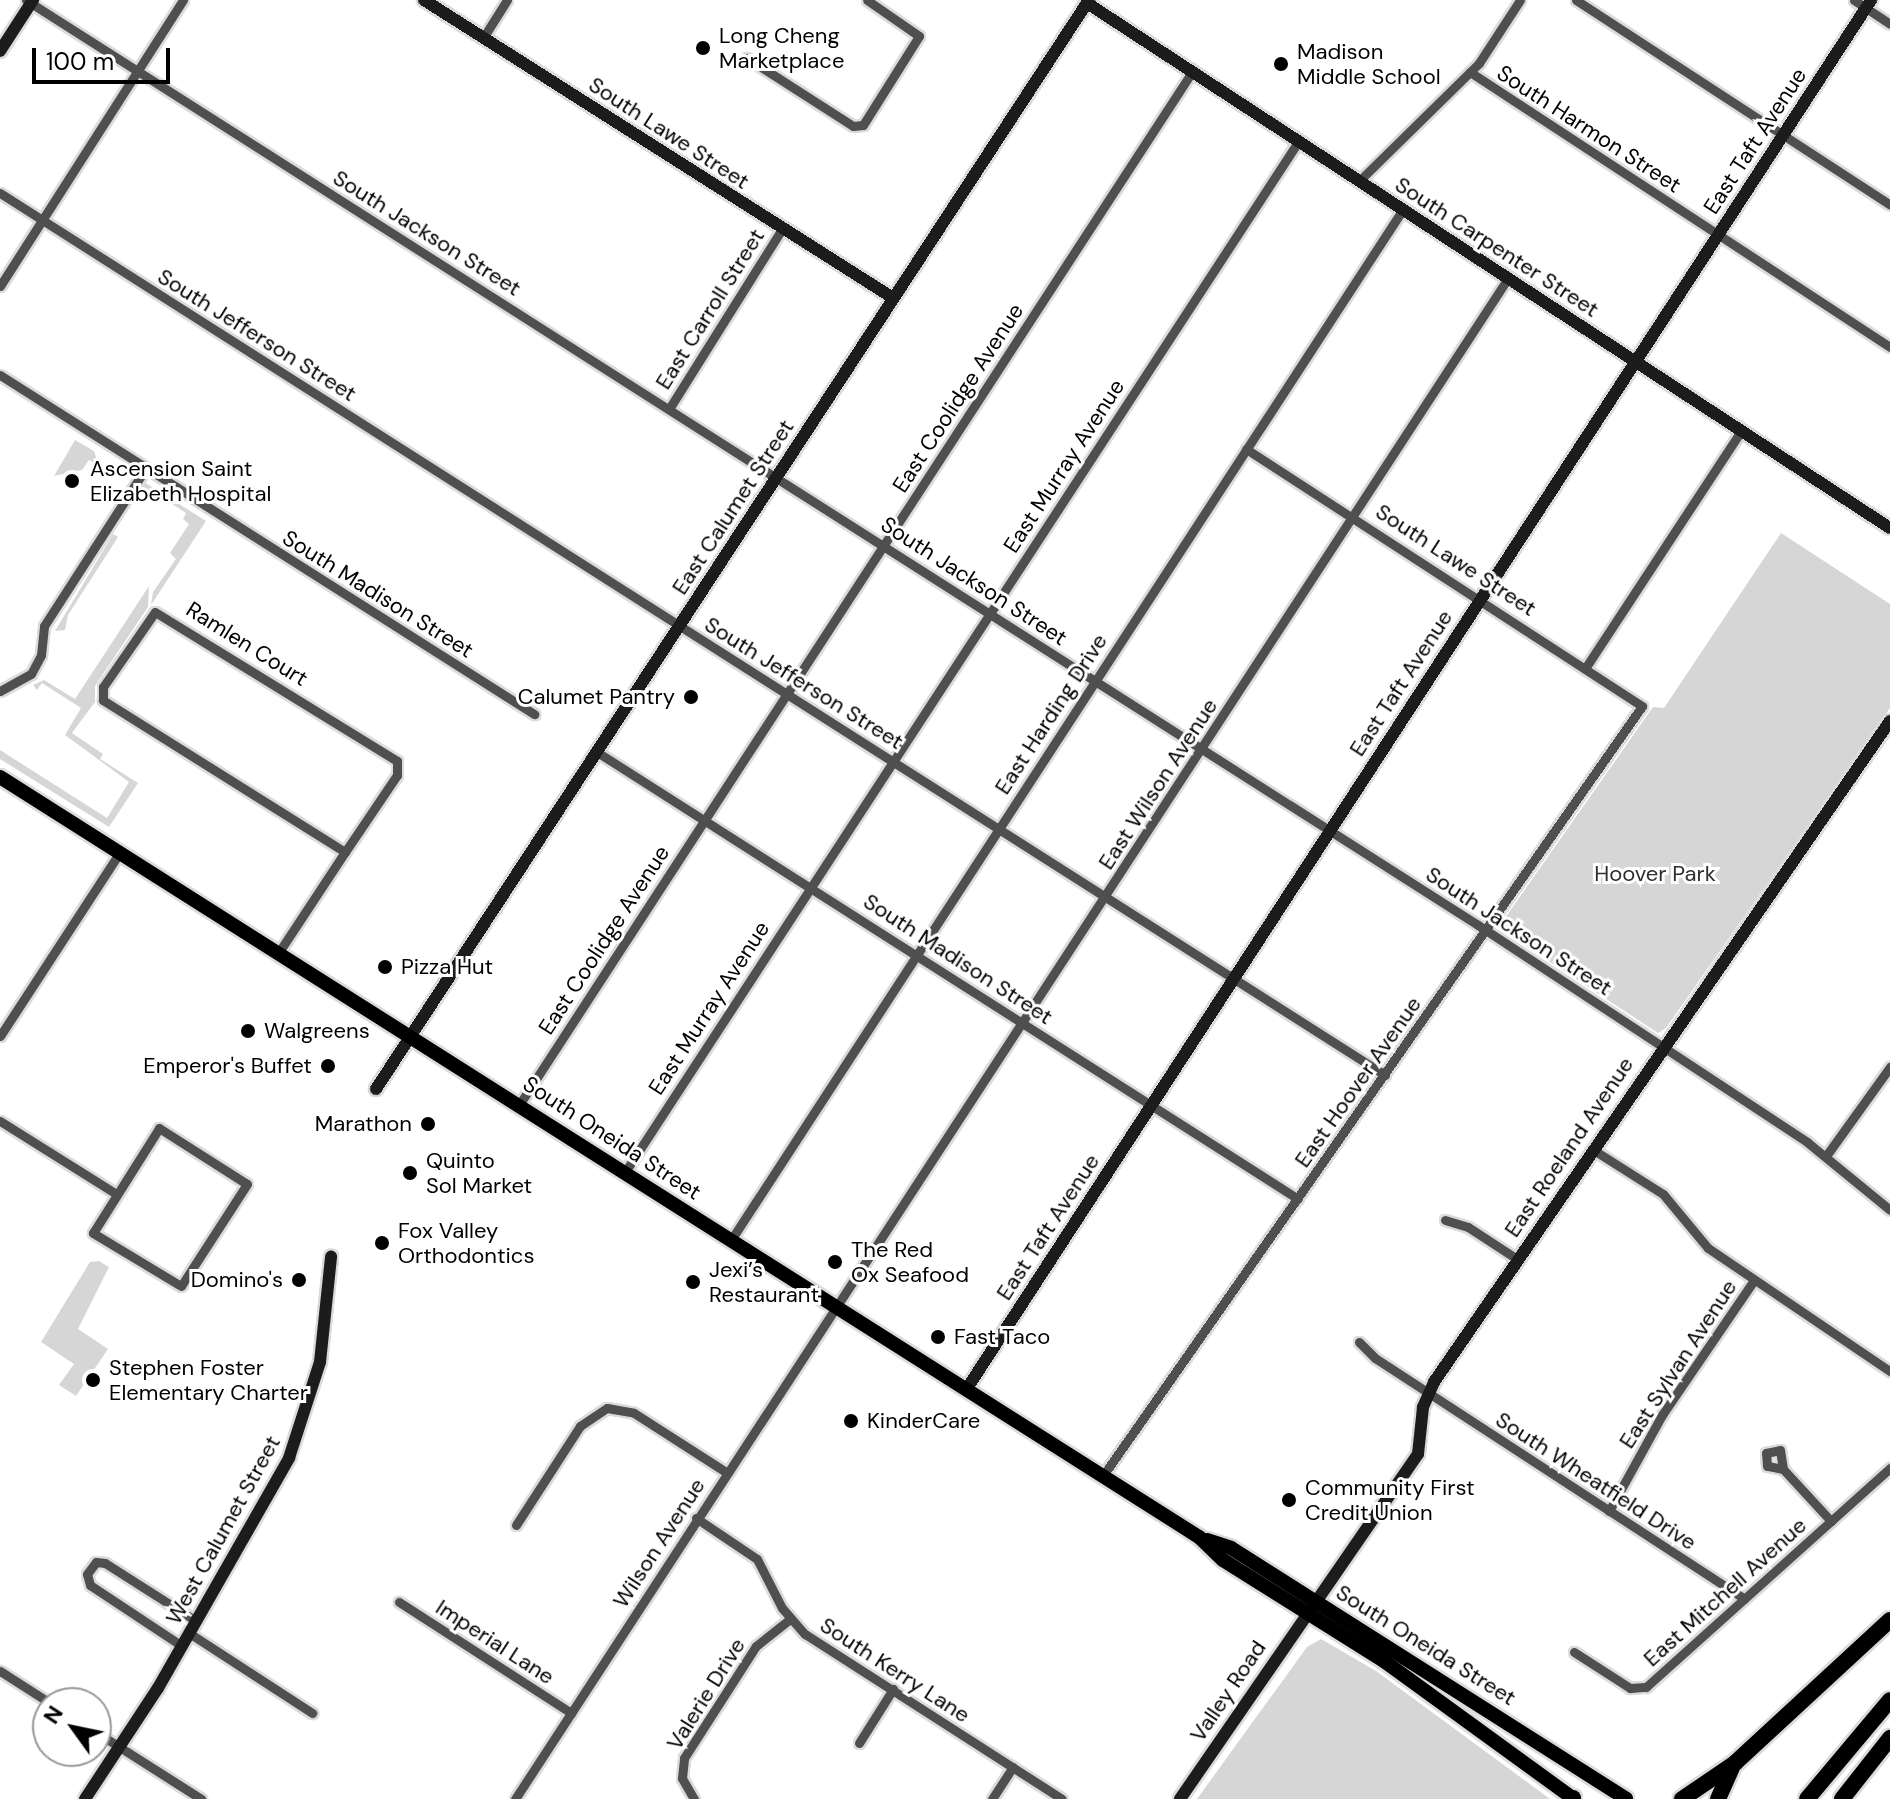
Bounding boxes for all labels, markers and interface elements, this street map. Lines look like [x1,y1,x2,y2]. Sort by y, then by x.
place label: Long Cheng Marketplace [719,22,844,74]
scale bar [36,32,174,82]
place label: Madison Middle School [1297,38,1441,90]
marker: Long Cheng Marketplace [694,39,712,57]
text: 100 m [46,46,114,77]
marker: Madison Middle School [1272,55,1290,73]
street label: South Harmon Street [1492,60,1686,198]
street label: East Taft Avenue [1698,63,1812,219]
street label: South Lawe Street [584,71,754,195]
street label: South Jackson Street [328,164,526,302]
street label: South Carpenter Street [1390,171,1604,323]
street label: East Carroll Street [650,224,770,394]
street label: South Jefferson Street [153,263,361,407]
street label: East Coolidge Avenue [887,298,1029,498]
street label: East Murray Avenue [998,374,1130,558]
street label: East Calumet Street [667,415,799,599]
place label: Ascension Saint Elizabeth Hospital [90,455,271,506]
marker: Ascension Saint Elizabeth Hospital [61,470,83,492]
street label: South Lawe Street [1371,498,1541,622]
street label: South Jackson Street [876,511,1072,651]
street label: South Madison Street [278,525,478,663]
street label: Ramlen Court [181,596,313,692]
street label: East Taft Avenue [1344,605,1458,761]
street label: South Jefferson Street [700,611,908,755]
street label: East Harding Drive [989,629,1113,799]
place label: Calumet Pantry [518,684,675,710]
marker: Calumet Pantry [682,688,700,706]
street label: East Wilson Avenue [1093,694,1223,874]
street label: East Coolidge Avenue [533,840,675,1040]
street label: South Jackson Street [1421,861,1617,1001]
park label: Hoover Park [1594,861,1716,887]
street label: South Madison Street [859,888,1057,1030]
street label: East Murray Avenue [643,916,775,1100]
place label: Pizza Hut [401,954,493,980]
marker: Pizza Hut [376,958,394,976]
street label: East Hoover Avenue [1289,992,1427,1172]
place label: Walgreens [264,1018,370,1044]
marker: Walgreens [239,1022,257,1040]
street label: East Roeland Avenue [1499,1052,1639,1242]
place label: Emperor's Buffet [143,1053,312,1079]
marker: Emperor's Buffet [319,1057,337,1075]
street label: South Oneida Street [518,1071,706,1205]
place label: Marathon [315,1111,412,1137]
marker: Marathon [419,1115,437,1133]
place label: Quinto Sol Market [426,1147,532,1198]
street label: East Taft Avenue [991,1149,1105,1305]
marker: Quinto Sol Market [401,1164,419,1182]
place label: Fox Valley Orthodontics [398,1217,534,1268]
marker: Fox Valley Orthodontics [373,1234,391,1252]
place label: The Red Ox Seafood [851,1236,969,1288]
marker: The Red Ox Seafood [826,1253,844,1271]
place label: Jexi’s Restaurant [709,1256,819,1308]
place label: Domino's [191,1267,283,1293]
marker: Domino's [290,1271,308,1289]
marker: Jexi’s Restaurant [684,1273,702,1291]
street label: East Sylvan Avenue [1614,1275,1742,1453]
place label: Fast Taco [954,1324,1050,1350]
marker: Fast Taco [929,1328,947,1346]
place label: Stephen Foster Elementary Charter [109,1354,308,1406]
marker: Stephen Foster Elementary Charter [84,1371,102,1389]
street label: South Wheatfield Drive [1491,1406,1701,1556]
place label: KinderCare [867,1408,980,1434]
marker: KinderCare [842,1412,860,1430]
street label: West Calumet Street [160,1431,286,1629]
street label: Wilson Avenue [607,1473,711,1613]
place label: Community First Credit Union [1305,1474,1475,1526]
marker: Community First Credit Union [1280,1491,1298,1509]
street label: East Mitchell Avenue [1638,1512,1812,1672]
street label: South Oneida Street [1331,1579,1521,1711]
street label: Imperial Lane [431,1594,559,1690]
street label: South Kerry Lane [815,1612,975,1728]
street label: Valerie Drive [661,1633,751,1755]
street label: Valley Road [1184,1635,1272,1747]
north arrow [32,1687,112,1767]
text: N [37,1700,70,1729]

